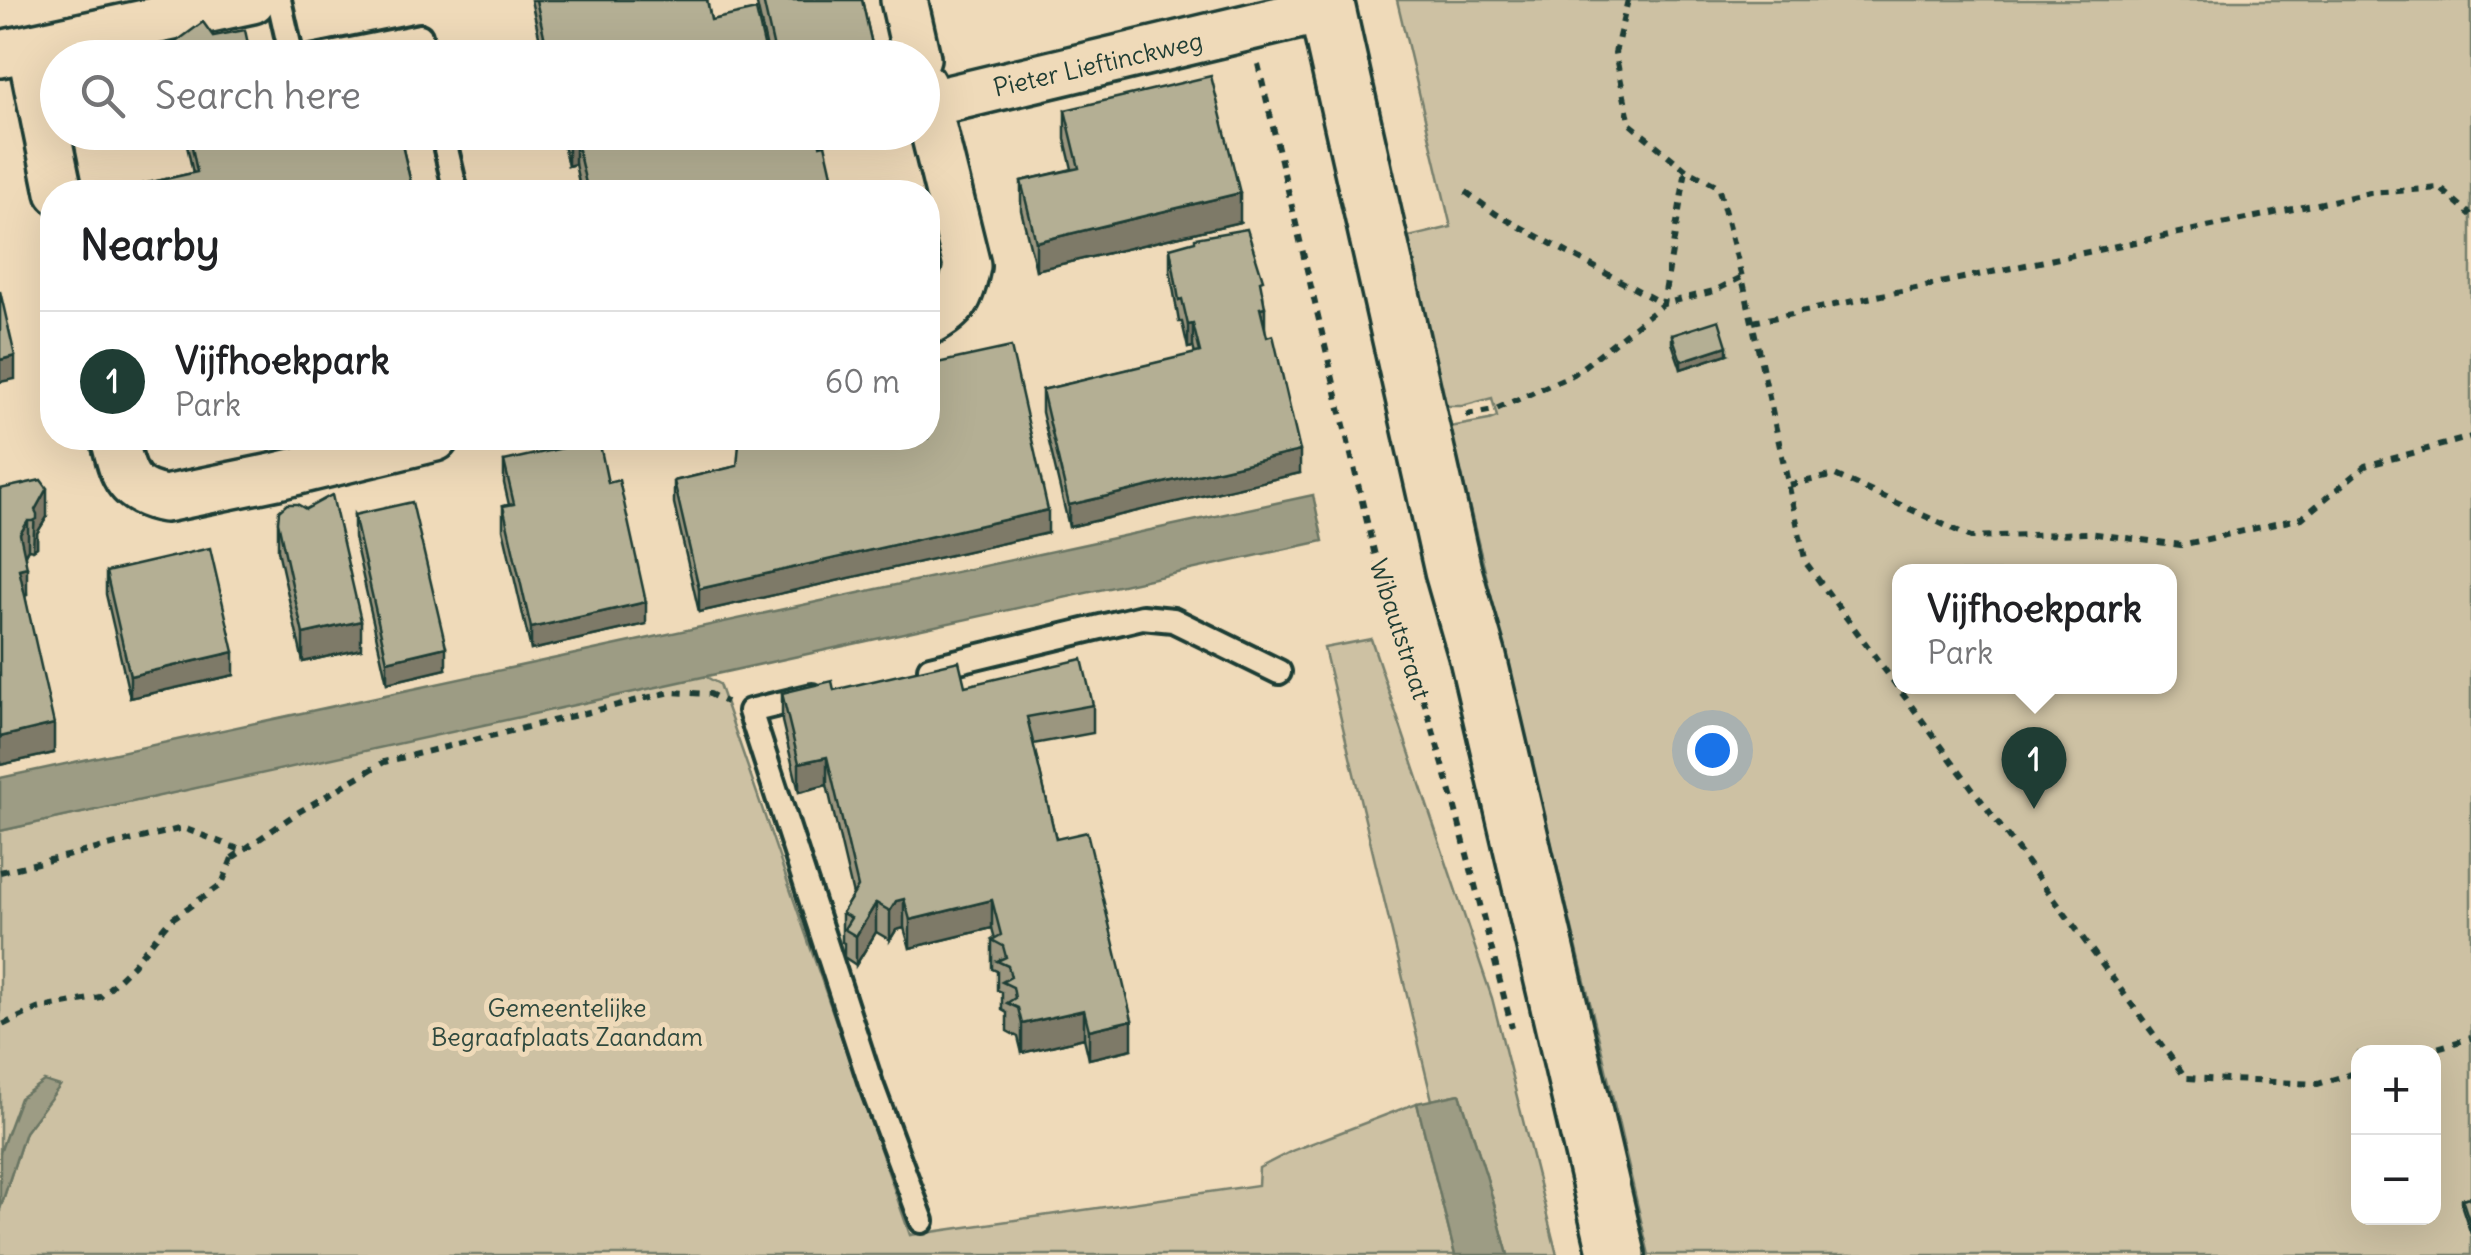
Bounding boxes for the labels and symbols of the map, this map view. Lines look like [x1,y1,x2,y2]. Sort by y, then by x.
street label: Pieter Lieftinckweg [990,24,1206,104]
street label: Wibautstraat [1362,555,1438,703]
your location [1687,725,1738,776]
pin: 1 [2002,726,2066,809]
park label: Gemeentelijke Begraafplaats Zaandam [431,992,703,1053]

